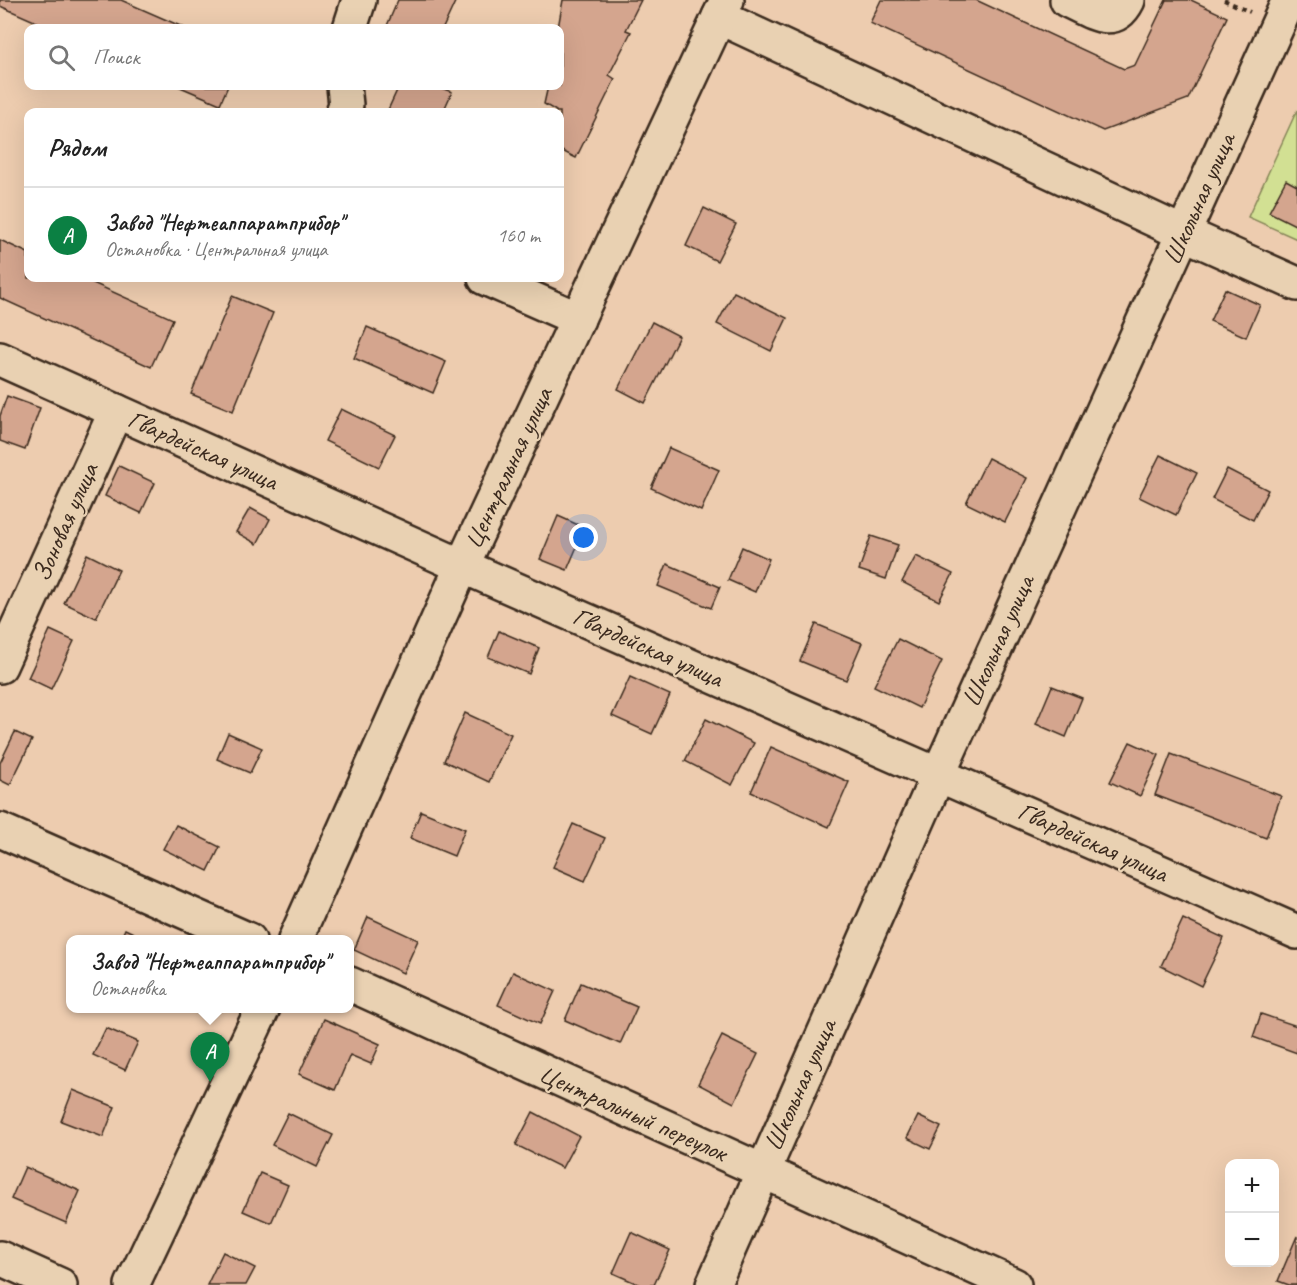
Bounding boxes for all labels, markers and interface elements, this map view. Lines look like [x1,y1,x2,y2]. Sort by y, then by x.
search box [24,24,564,90]
icon: search [45,41,78,74]
text: Поиск [93,43,139,71]
street label: Школьная улица [1155,126,1244,270]
text: Рядом [48,131,106,164]
text: Завод "Нефтеаппаратприбор" [105,209,344,237]
text: A [62,223,73,248]
text: 160 m [497,223,540,248]
text: Остановка · Центральная улица [105,237,327,262]
street label: Центральная улица [456,381,560,554]
street label: Гвардейская улица [123,402,284,498]
street label: Зоновая улица [24,456,106,586]
your location [569,523,598,552]
street label: Школьная улица [954,568,1043,712]
street label: Гвардейская улица [568,599,729,695]
street label: Гвардейская улица [1013,794,1174,890]
popup [66,935,354,1013]
text: Завод "Нефтеаппаратприбор" [91,948,329,976]
text: Остановка [91,976,166,1001]
street label: Школьная улица [756,1012,845,1156]
pin: A [190,1032,230,1082]
street label: Центральный переулок [534,1057,734,1170]
map controls [1225,1159,1279,1267]
button: + [1225,1159,1279,1213]
button: − [1225,1213,1279,1267]

